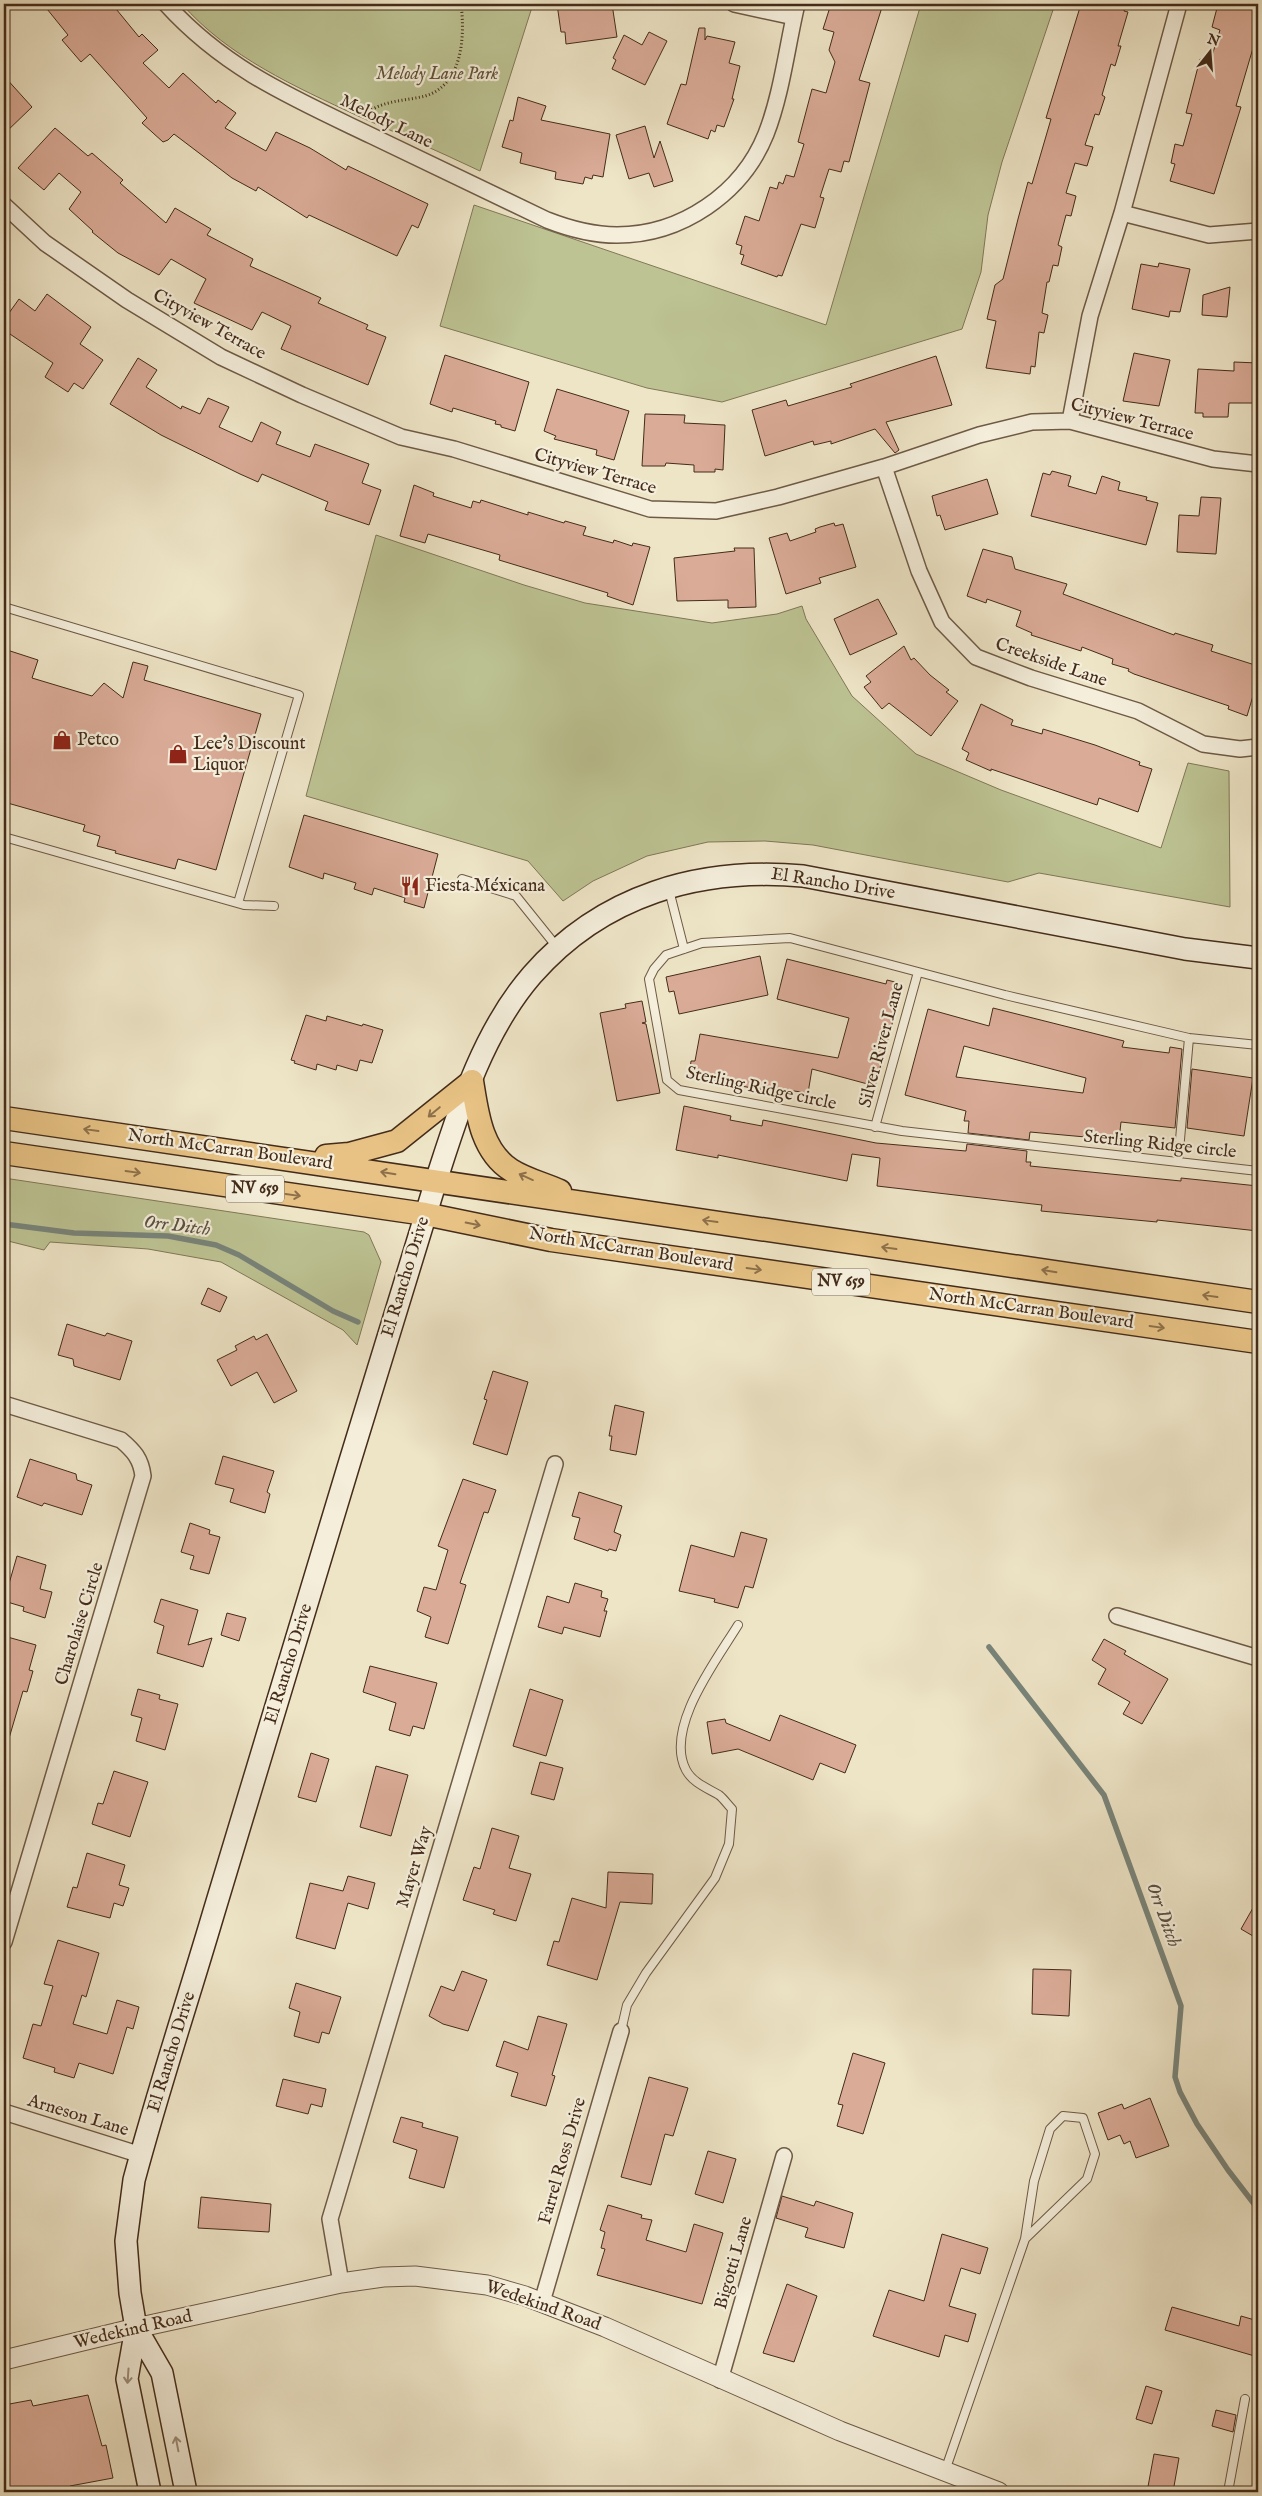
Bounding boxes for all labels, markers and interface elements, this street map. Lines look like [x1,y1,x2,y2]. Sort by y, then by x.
north arrow [1184,28,1234,78]
text: N [1204,30,1222,51]
park label: Melody Lane Park [376,63,498,86]
street label: Melody Lane [336,90,436,154]
street label: Cityview Terrace [148,284,270,366]
street label: Cityview Terrace [1068,394,1196,446]
street label: Cityview Terrace [531,444,659,500]
street label: Creekside Lane [992,633,1110,693]
shop icon: Petco [51,729,73,751]
place label: Petco [77,729,119,752]
place label: Lee's Discount Liquor [193,733,306,777]
shop icon: Lee's Discount Liquor [167,743,189,765]
street label: El Rancho Drive [769,863,897,905]
restaurant icon: Fiesta Méxicana [399,875,421,897]
place label: Fiesta Méxicana [425,875,545,898]
street label: Silver River Lane [854,980,910,1110]
street label: Sterling Ridge circle [684,1062,838,1116]
one-way arrow [428,1107,441,1118]
street label: North McCarran Boulevard [126,1124,334,1176]
one-way arrow [84,1125,100,1135]
street label: Sterling Ridge circle [1083,1126,1237,1164]
one-way arrow [124,1167,140,1177]
one-way arrow [381,1168,397,1178]
one-way arrow [519,1171,534,1181]
road number: NV 659 [226,1176,284,1202]
one-way arrow [285,1190,301,1200]
water label: Orr Ditch [142,1210,212,1242]
street label: El Rancho Drive [377,1214,435,1340]
one-way arrow [703,1216,719,1226]
one-way arrow [464,1219,480,1229]
street label: North McCarran Boulevard [527,1222,735,1278]
one-way arrow [881,1242,897,1252]
one-way arrow [746,1264,762,1274]
one-way arrow [1042,1266,1058,1276]
road number: NV 659 [812,1268,870,1295]
street label: North McCarran Boulevard [927,1283,1135,1335]
one-way arrow [1202,1291,1218,1301]
one-way arrow [1149,1322,1165,1332]
street label: Charolaise Circle [50,1560,110,1688]
street label: El Rancho Drive [260,1601,318,1727]
street label: Mayer Way [392,1823,438,1911]
water label: Orr Ditch [1140,1879,1186,1951]
street label: El Rancho Drive [143,1989,201,2115]
street label: Arneson Lane [24,2089,131,2142]
street label: Farrel Ross Drive [534,2095,592,2227]
street label: Bigotti Lane [710,2214,758,2312]
street label: Wedekind Road [482,2275,604,2337]
street label: Wedekind Road [72,2305,195,2355]
one-way arrow [124,2367,133,2383]
one-way arrow [171,2437,181,2453]

